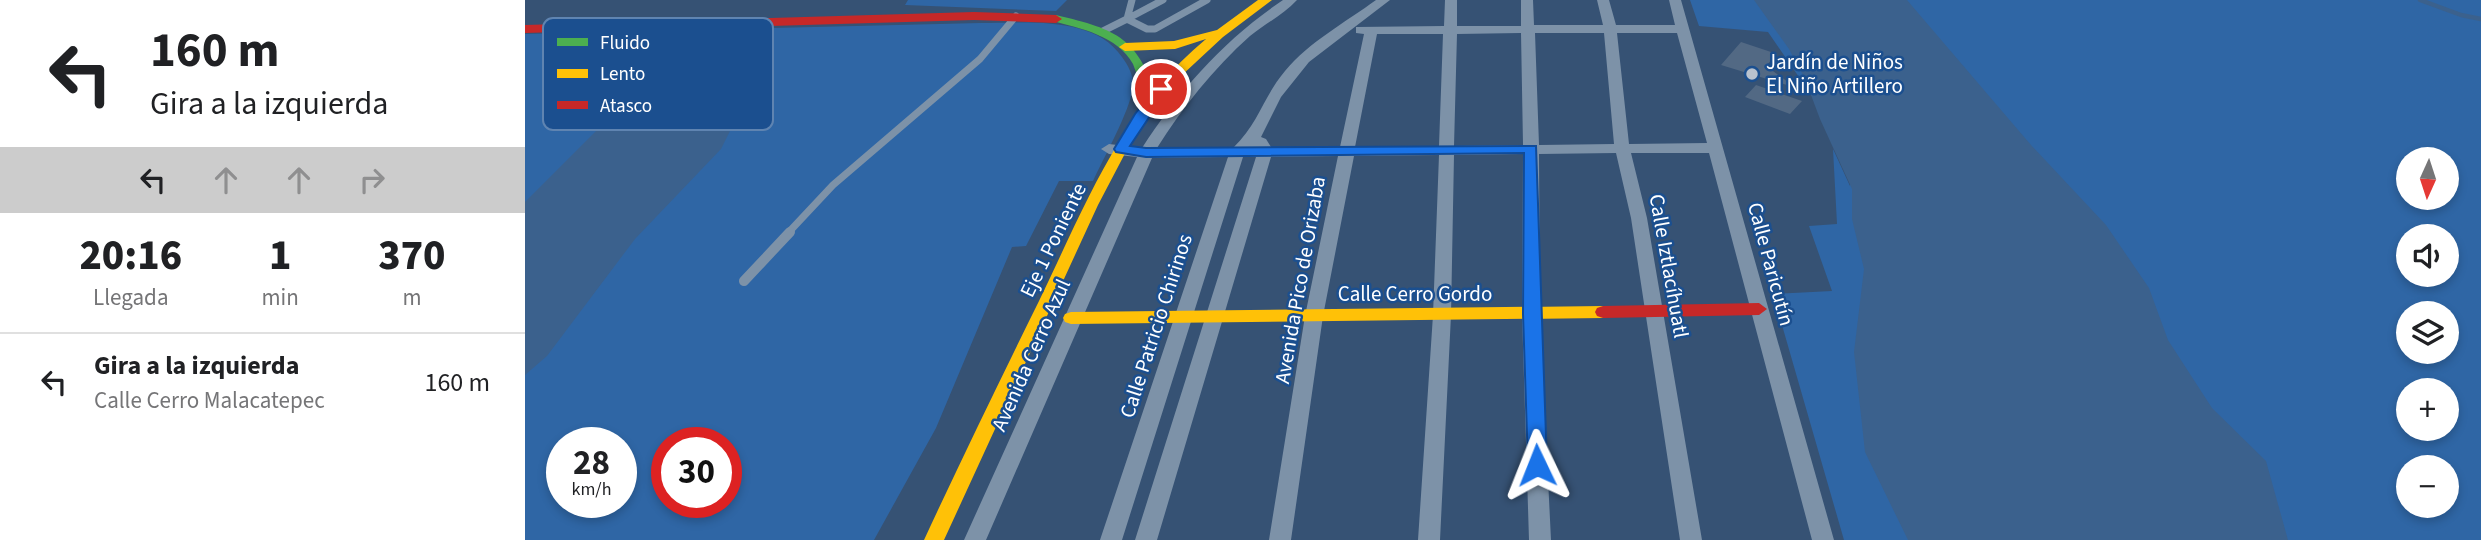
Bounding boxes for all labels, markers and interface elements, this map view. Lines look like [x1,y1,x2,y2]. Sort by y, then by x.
text: 160 m [150,16,279,86]
legend [543,18,773,130]
icon: left [35,28,126,119]
text: Fluido [600,30,650,57]
place label: Jardín de Niños El Niño Artillero [1766,47,1903,101]
pin [1131,59,1191,119]
text: Lento [600,61,645,88]
marker: Jardín de Niños El Niño Artillero [1744,66,1760,82]
icon: arrive [1142,70,1180,108]
text: Gira a la izquierda [150,81,388,127]
text: Atasco [600,93,652,120]
north arrow [2396,147,2459,210]
map controls [2396,147,2459,518]
icon: left [134,161,172,199]
icon: ahead [207,161,245,199]
icon: ahead [280,161,318,199]
icon: right [353,161,391,199]
street label: Avenida Pico de Orizaba [1267,174,1333,386]
street label: Eje 1 Poniente [1012,178,1094,302]
street label: Calle Iztlacíhuatl [1642,192,1696,340]
street label: Calle Paricutín [1740,199,1802,329]
button: sound [2396,224,2459,287]
text: 20:16 [79,226,182,286]
text: 1 [269,226,291,286]
text: 370 [378,226,446,286]
street label: Calle Patricio Chirinos [1112,230,1200,422]
street label: Avenida Cerro Azul [984,274,1078,436]
street label: Calle Cerro Gordo [1338,279,1492,309]
text: Llegada [93,281,168,314]
text: min [262,281,299,314]
text: m [402,281,421,314]
button: layers [2396,301,2459,364]
text: Gira a la izquierda [94,347,299,384]
icon: left [35,363,73,401]
text: 160 m [424,364,490,401]
button: + [2396,378,2459,441]
text: Calle Cerro Malacatepec [94,384,325,417]
speed limit sign: 30 [651,427,742,518]
position arrow [1500,428,1574,502]
text: 28 [573,438,610,488]
button: − [2396,455,2459,518]
text: km/h [572,477,611,502]

